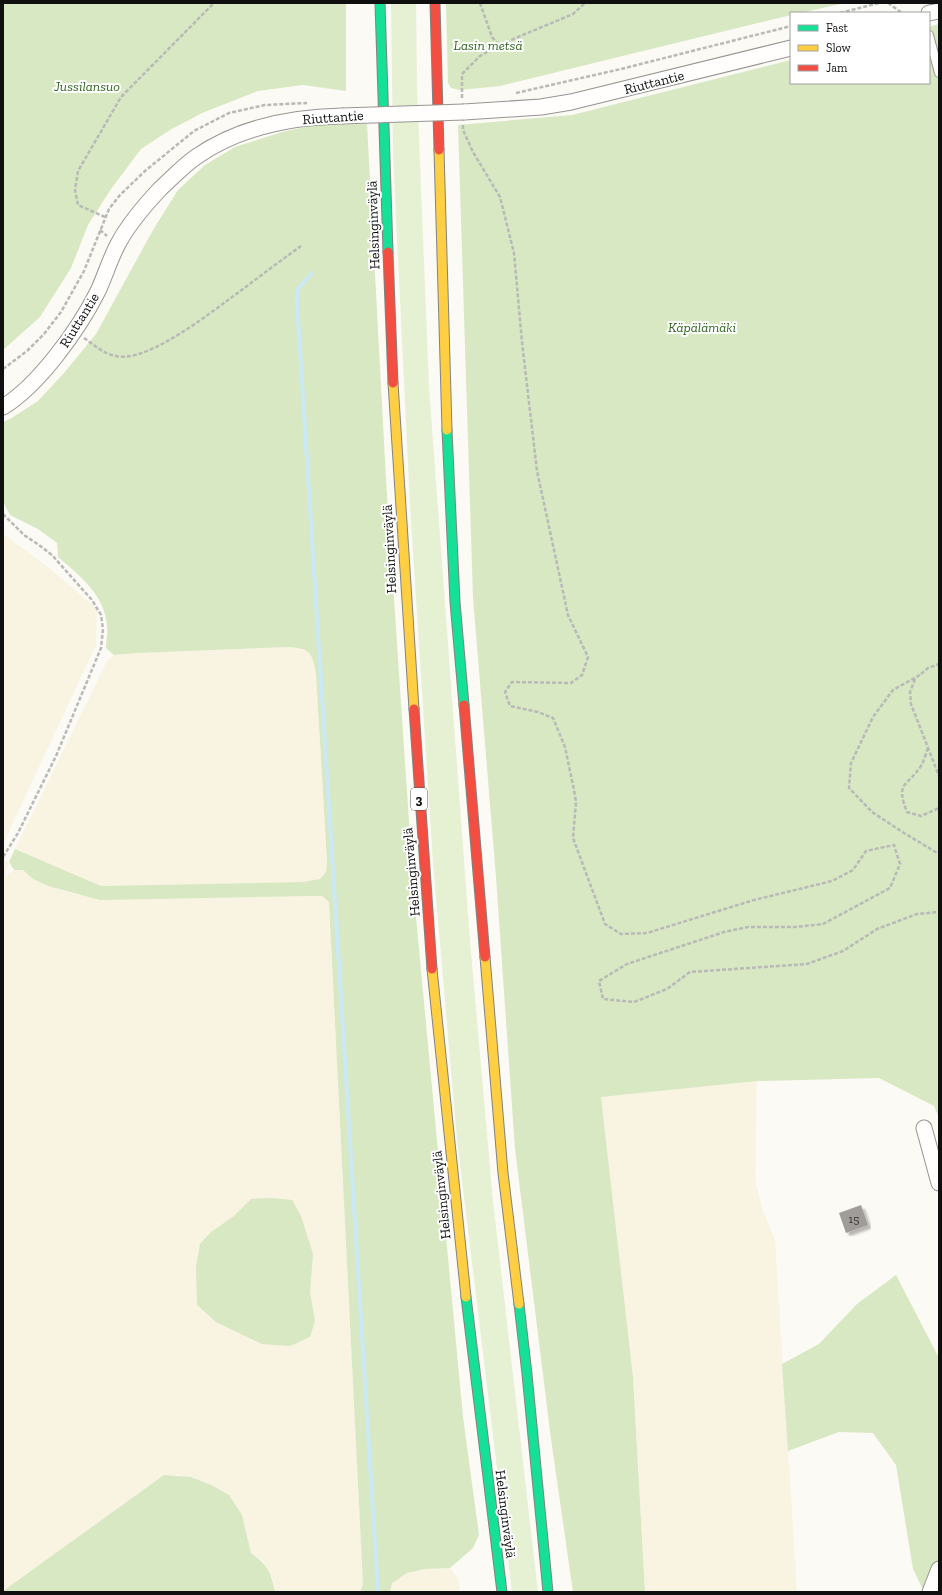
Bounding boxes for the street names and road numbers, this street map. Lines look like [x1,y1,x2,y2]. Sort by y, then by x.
street label: Riuttantie [622,67,686,98]
street label: Riuttantie [302,107,365,128]
street label: Helsinginväylä [363,180,384,270]
street label: Riuttantie [56,289,103,351]
street label: Helsinginväylä [379,504,400,594]
road number: 3 [411,788,427,810]
street label: Helsinginväylä [399,827,424,917]
street label: Helsinginväylä [428,1150,455,1240]
street label: Helsinginväylä [492,1469,519,1559]

